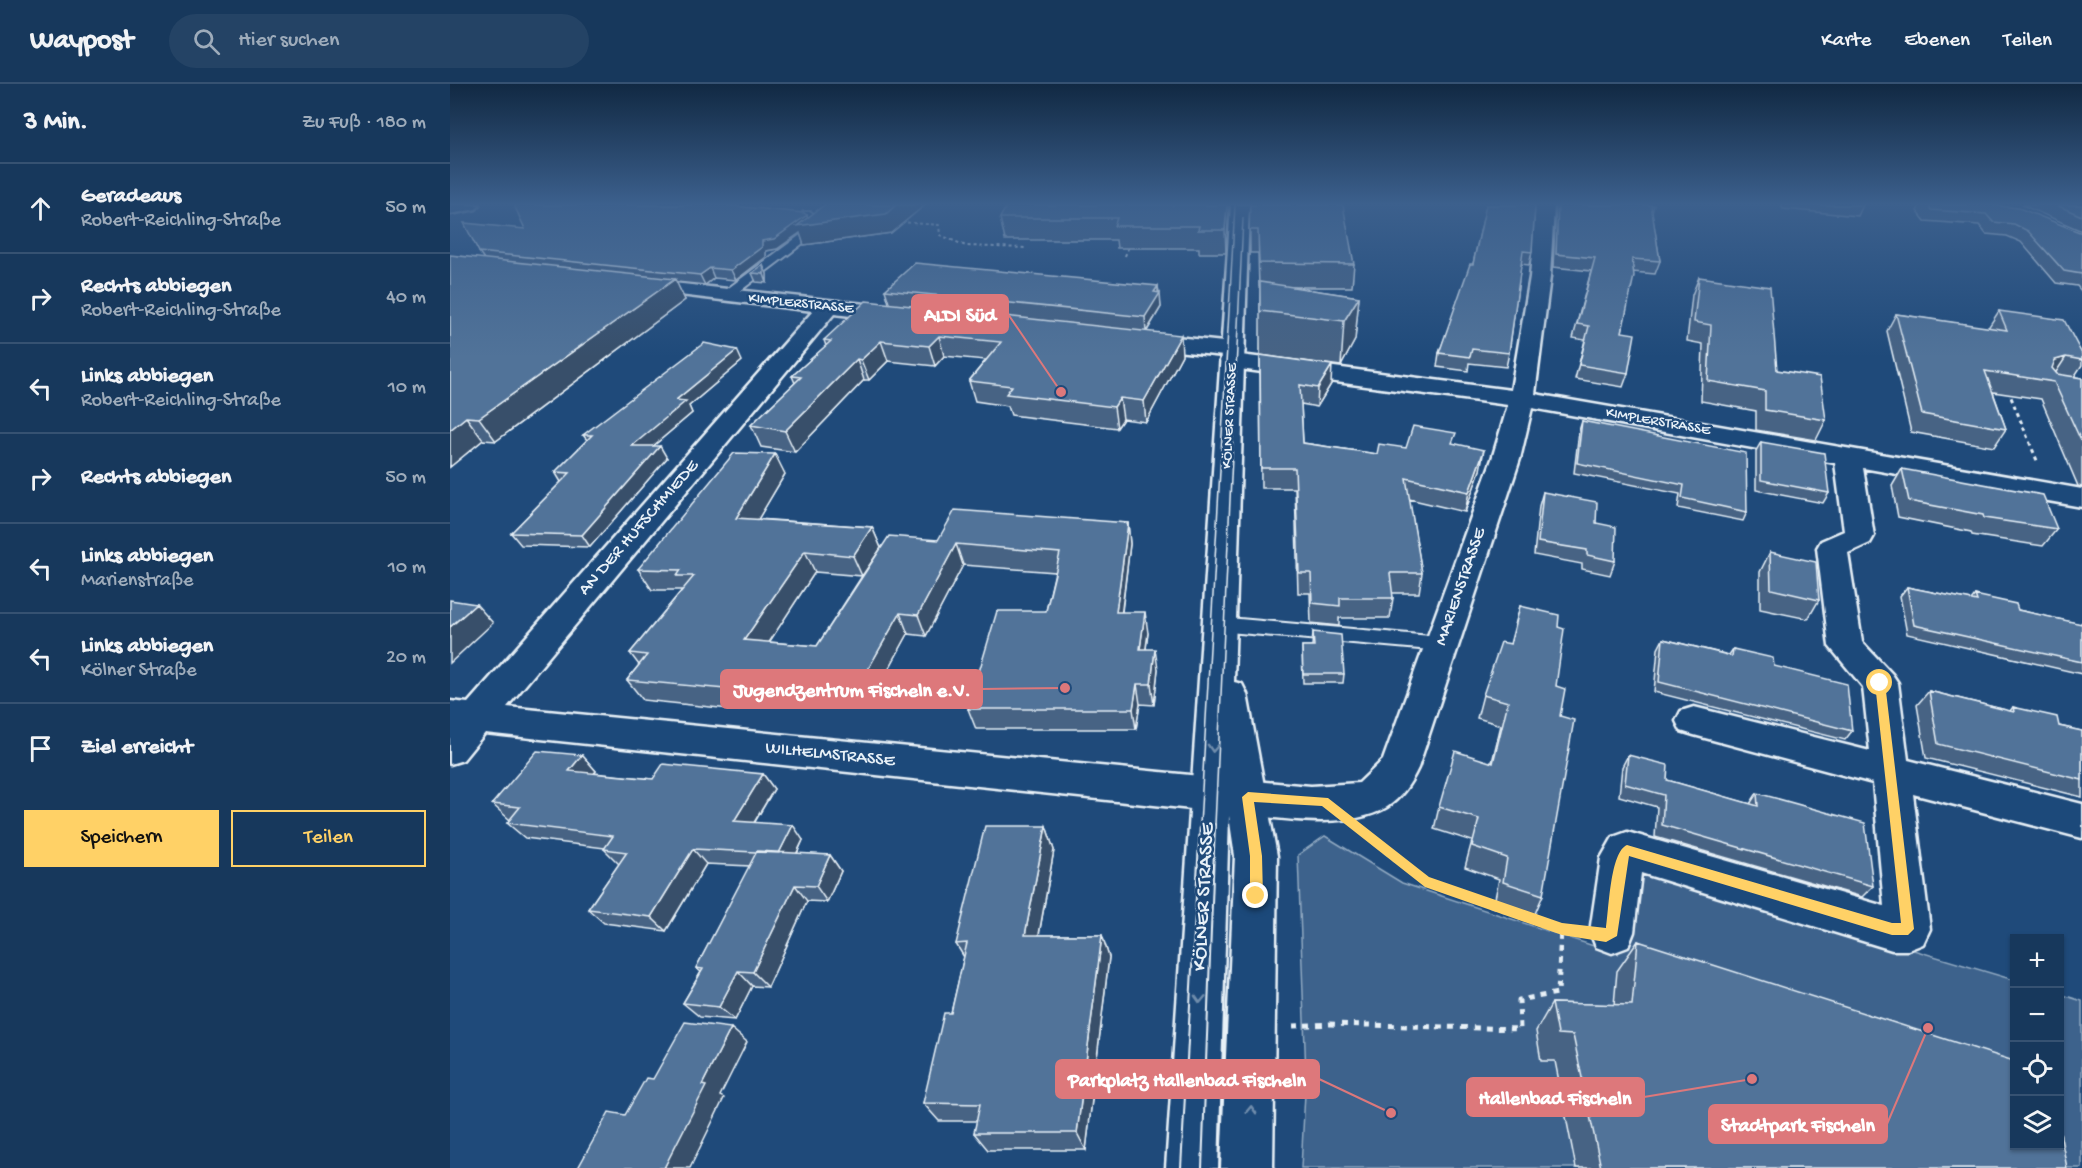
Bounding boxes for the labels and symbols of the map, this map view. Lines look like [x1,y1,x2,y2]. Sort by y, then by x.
street label: KIMPLERSTRASSE [747,290,855,319]
callout: ALDI Süd [912,295,1008,333]
text: ALDI Süd [923,306,998,329]
street label: KÖLNER STRASSE [1218,362,1242,469]
street label: KIMPLERSTRASSE [1604,404,1712,440]
street label: AN DER HUFSCHMIEDE [574,455,704,600]
street label: MARIENSTRASSE [1431,525,1491,649]
route start [1866,669,1892,695]
callout: Jugendzentrum Fischeln e.V. [721,670,982,708]
text: Jugendzentrum Fischeln e.V. [732,681,971,704]
street label: WILHELMSTRASSE [764,738,897,772]
one-way arrow [1207,744,1220,753]
street label: KÖLNER STRASSE [1189,821,1221,972]
route end [1242,882,1268,908]
one-way arrow [1194,995,1207,1004]
callout: Parkplatz Hallenbad Fischeln [1056,1060,1319,1098]
text: Parkplatz Hallenbad Fischeln [1067,1071,1307,1094]
callout: Hallenbad Fischeln [1467,1078,1644,1116]
text: Hallenbad Fischeln [1479,1089,1632,1112]
one-way arrow [1244,1105,1257,1114]
callout: Stadtpark Fischeln [1709,1105,1887,1143]
text: Stadtpark Fischeln [1721,1116,1875,1139]

